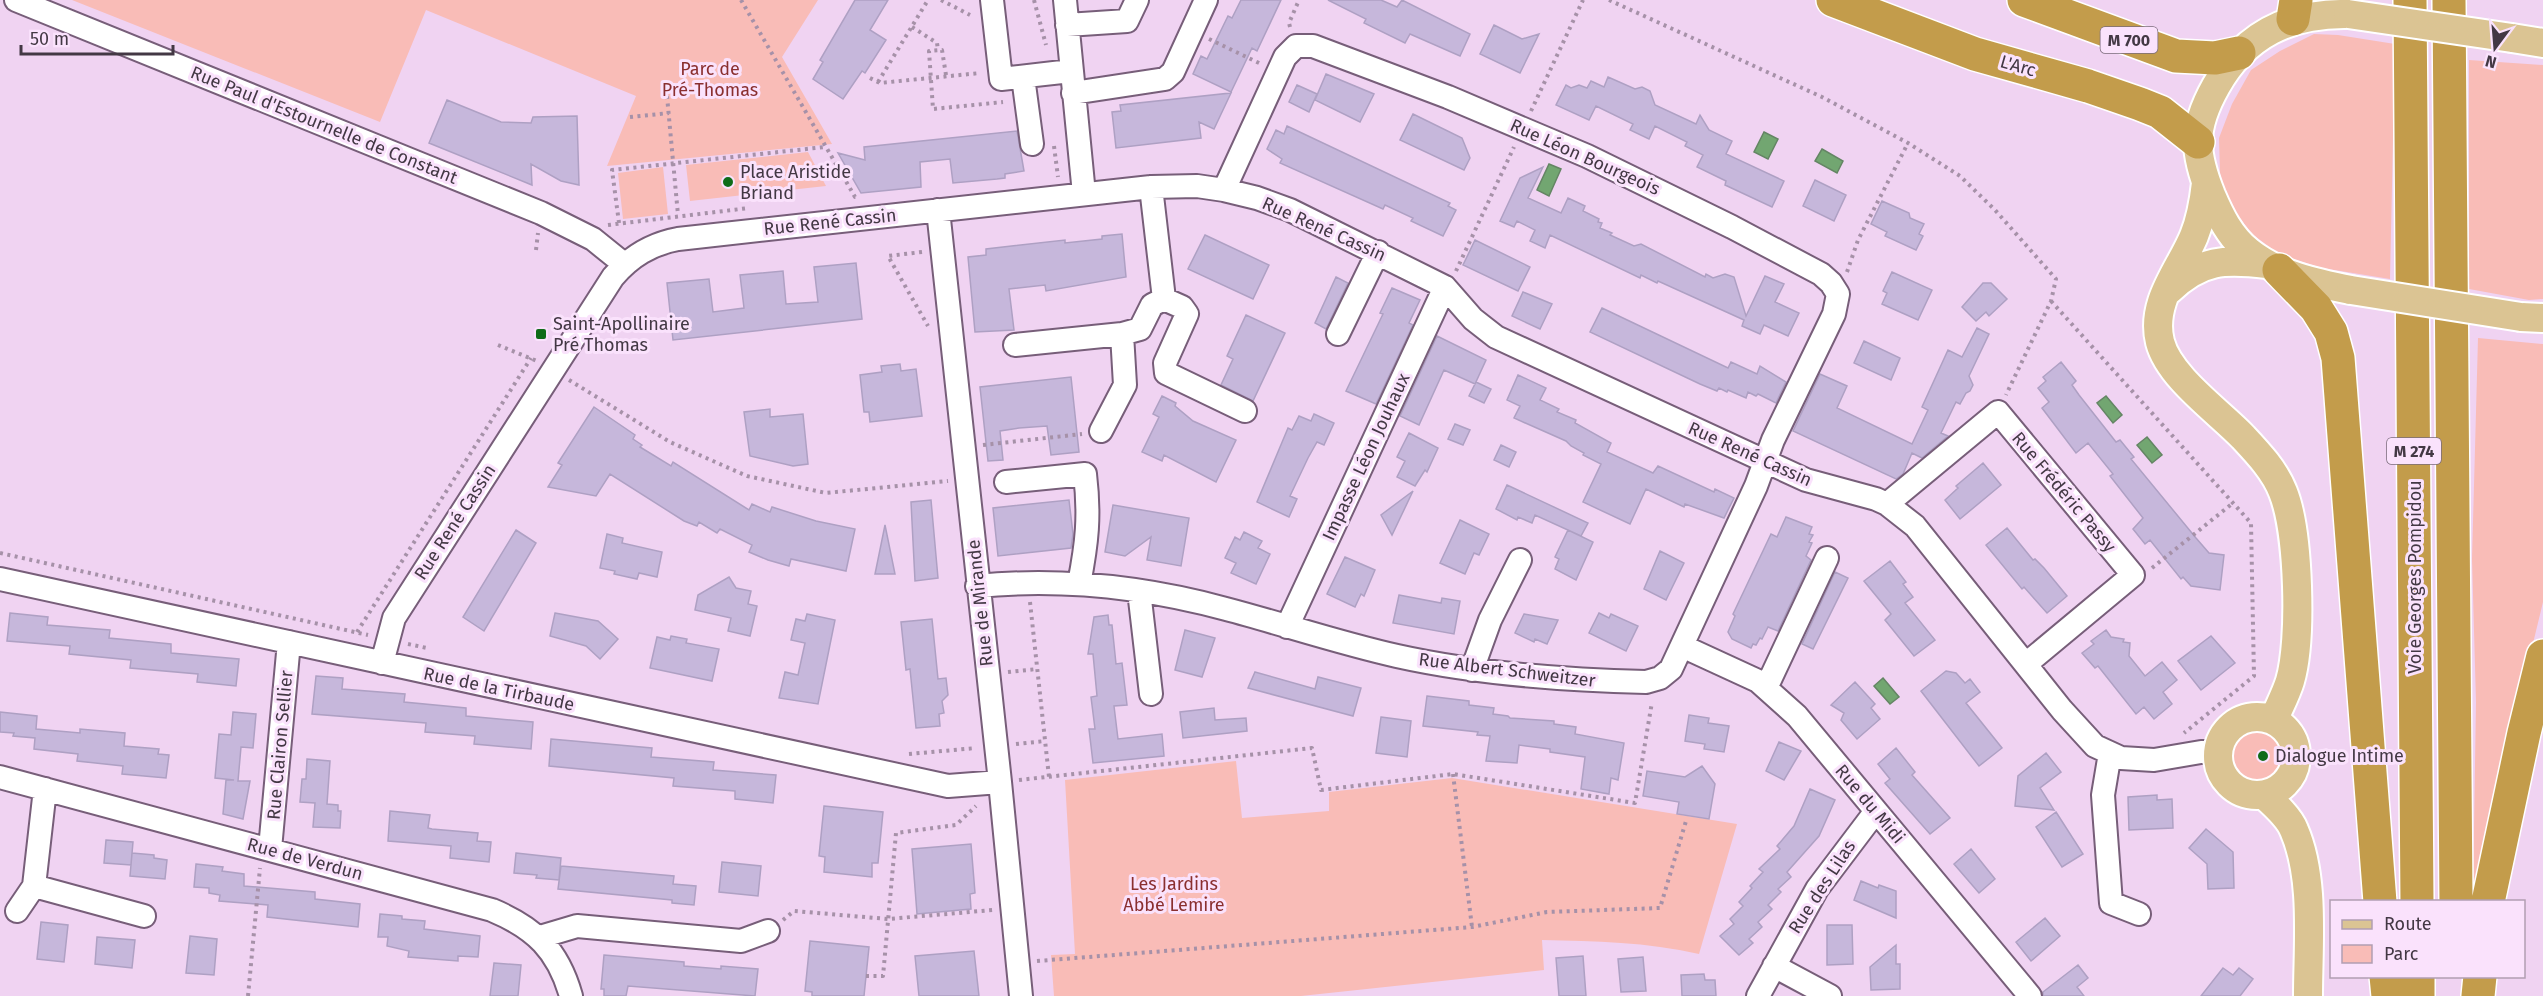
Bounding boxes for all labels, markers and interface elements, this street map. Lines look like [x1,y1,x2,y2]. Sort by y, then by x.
scale bar [21,18,172,56]
north arrow [2465,18,2525,78]
road number: M 700 [2100,27,2158,53]
text: 50 m [30,28,69,50]
street label: L'Arc [1998,50,2039,82]
text: N [2483,51,2499,73]
park label: Parc de Pré-Thomas [662,58,758,101]
street label: Rue Paul d'Estournelle de Constant [187,61,461,189]
street label: Rue Léon Bourgeois [1507,114,1663,200]
place label: Place Aristide Briand [740,161,851,204]
marker: Place Aristide Briand [721,175,735,189]
street label: Rue René Cassin [1259,192,1389,266]
street label: Rue René Cassin [763,204,897,240]
place label: Saint-Apollinaire Pré Thomas [553,313,690,356]
marker: Saint-Apollinaire Pré Thomas [534,327,548,341]
street label: Impasse Léon Jouhaux [1318,370,1415,544]
street label: Rue René Cassin [1685,417,1815,491]
street label: Rue Frédéric Passy [2007,427,2121,557]
road number: M 274 [2387,438,2441,464]
street label: Rue René Cassin [409,460,501,584]
street label: Voie Georges Pompidou [2404,480,2426,674]
street label: Rue de Mirande [962,538,998,668]
street label: Rue Albert Schweitzer [1417,648,1597,692]
street label: Rue de la Tirbaude [422,662,576,716]
street label: Rue Clairon Sellier [262,669,298,821]
place label: Dialogue Intime [2275,745,2404,767]
marker: Dialogue Intime [2256,749,2270,763]
street label: Rue du Midi [1830,760,1910,848]
street label: Rue de Verdun [245,833,365,885]
street label: Rue des Lilas [1784,836,1860,938]
park label: Les Jardins Abbé Lemire [1123,873,1225,916]
legend [2330,900,2525,978]
text: Route [2384,913,2432,935]
text: Parc [2384,943,2419,965]

